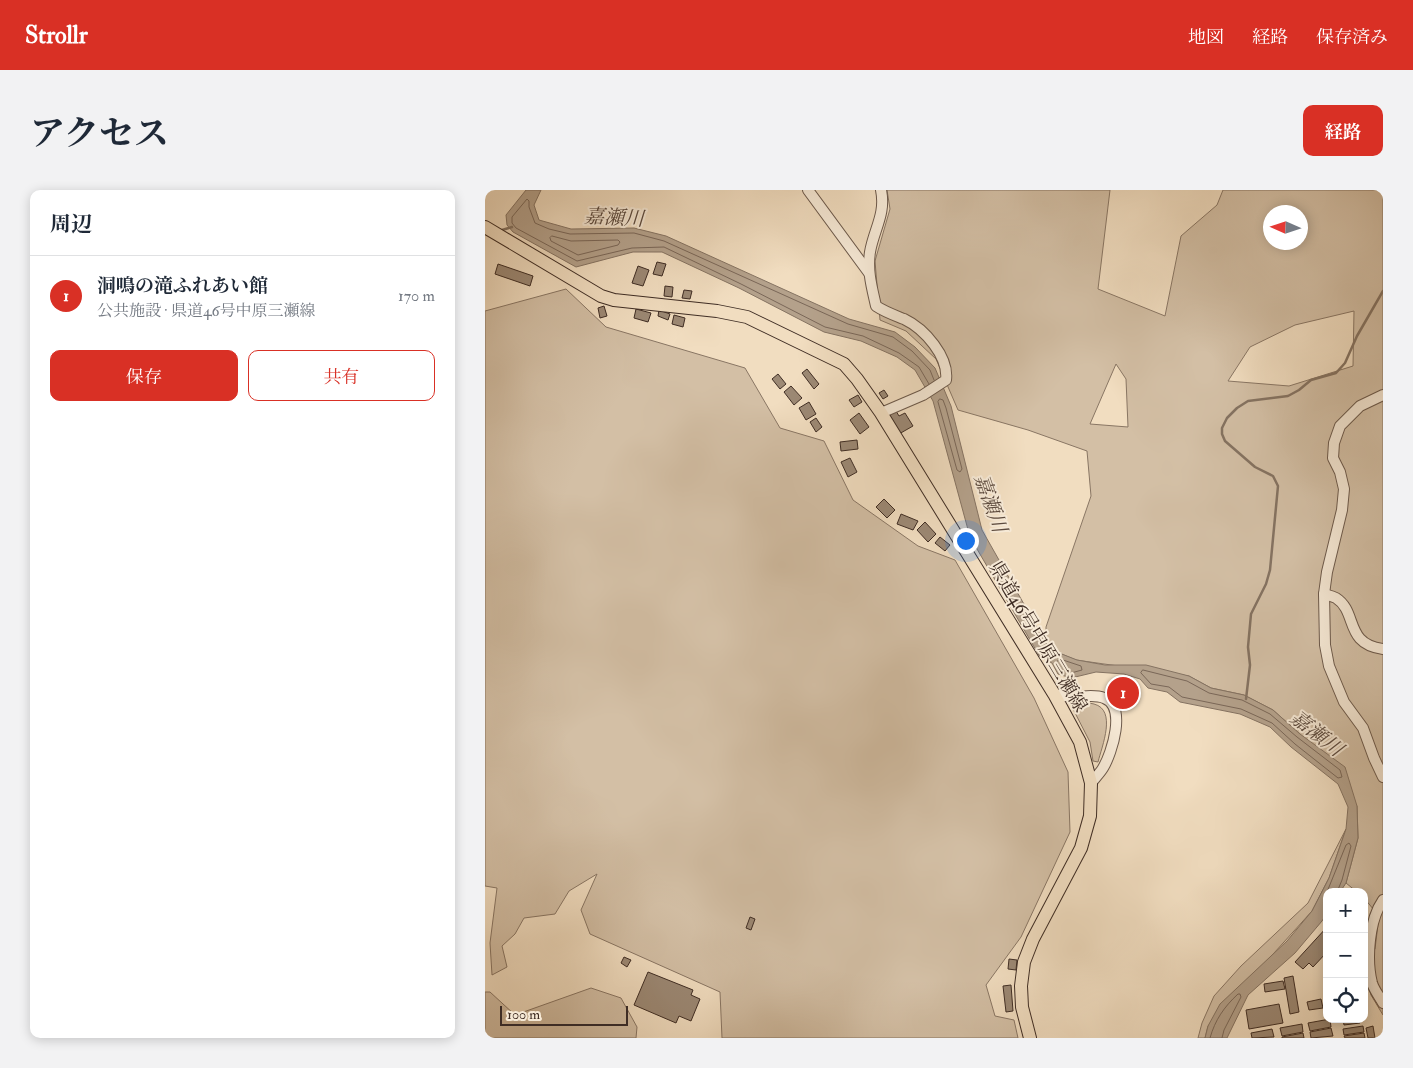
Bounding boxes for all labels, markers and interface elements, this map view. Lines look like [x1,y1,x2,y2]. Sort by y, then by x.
text: Strollr [25,20,88,51]
text: 地図 [1188,26,1224,49]
text: 経路 [1252,26,1288,49]
text: 保存済み [1316,26,1388,49]
button: 経路 [1303,105,1383,156]
text: アクセス [30,112,169,156]
water label: 嘉瀬川 [583,203,647,232]
north arrow [1263,205,1308,250]
text: 周辺 [50,211,92,238]
text: 洞鳴の滝ふれあい館 [97,274,268,298]
text: 1 [63,286,69,306]
text: 170 m [398,286,435,306]
text: 公共施設 · 県道46号中原三瀬線 [97,301,316,321]
button: 保存 [50,350,238,401]
button: 共有 [248,350,435,401]
water label: 嘉瀬川 [969,471,1013,537]
your location [953,528,979,554]
street label: 県道46号中原三瀬線 [984,557,1093,716]
pin: 1 [1107,674,1139,712]
water label: 嘉瀬川 [1285,705,1350,763]
map controls [1323,888,1368,1023]
button: + [1323,888,1368,933]
button: − [1323,933,1368,978]
button: locate [1323,978,1368,1023]
scale bar [500,1003,627,1026]
text: 100 m [507,1006,540,1023]

